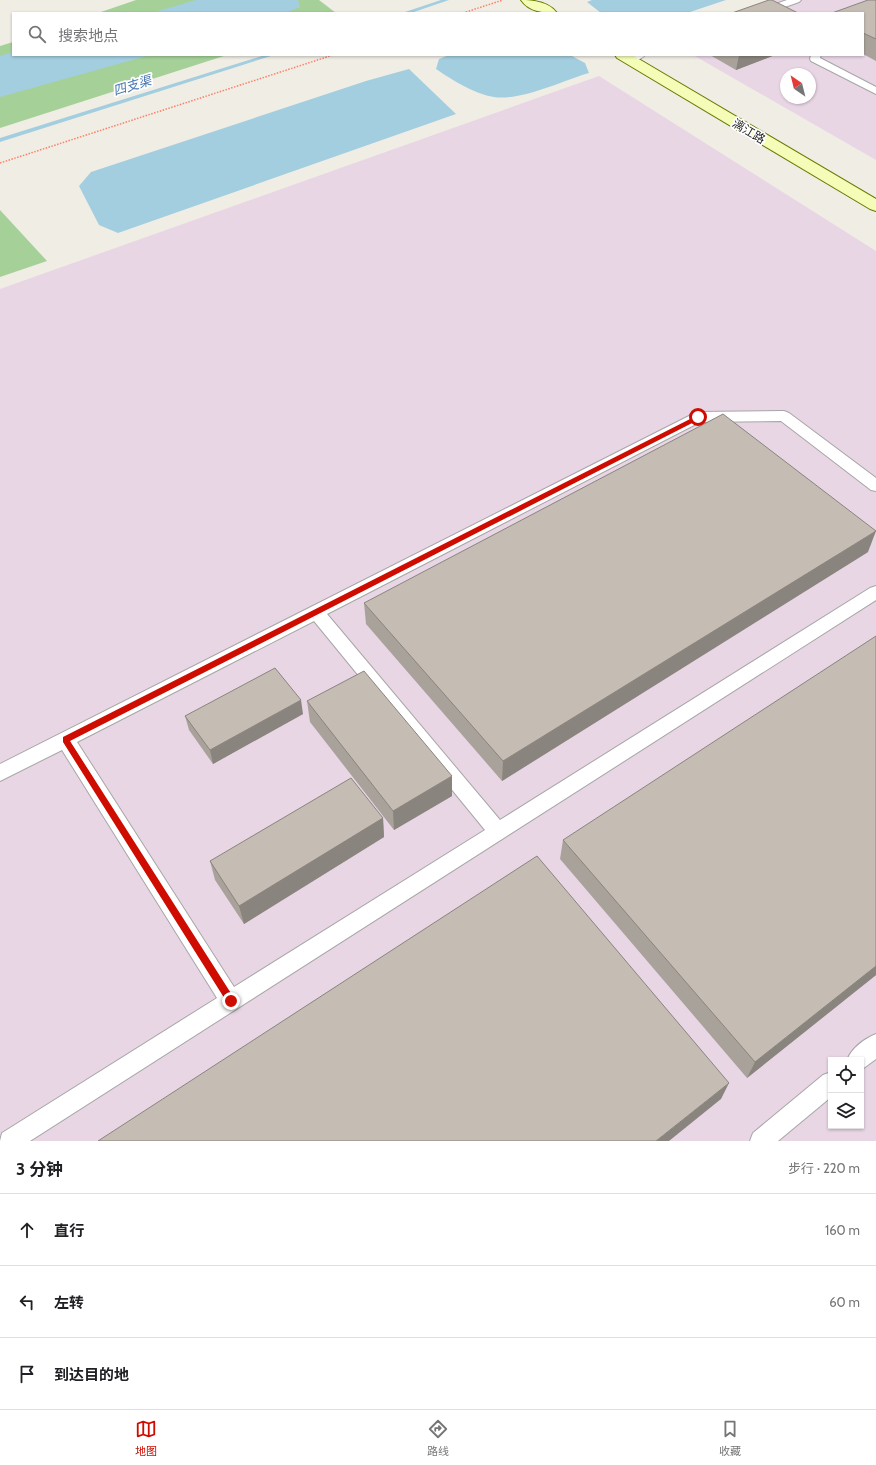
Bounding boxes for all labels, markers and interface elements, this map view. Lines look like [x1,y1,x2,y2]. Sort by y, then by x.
search box [12,12,864,56]
icon: search [26,23,48,45]
text: 搜索地点 [58,27,118,45]
north arrow [780,68,816,104]
water label: 四支渠 [111,71,155,98]
street label: 漓江路 [730,115,768,147]
route start [689,408,707,426]
route end [222,992,240,1010]
map controls [828,1057,864,1129]
button: locate [828,1057,864,1093]
button: layers [828,1093,864,1129]
text: 3 分钟 [16,1159,63,1179]
text: 步行 · 220 m [788,1160,860,1176]
icon: ahead [16,1219,38,1241]
text: 直行 [54,1222,84,1240]
text: 160 m [825,1222,860,1238]
icon: left [16,1291,38,1313]
text: 左转 [54,1294,84,1312]
text: 60 m [829,1294,860,1310]
icon: arrive [16,1363,38,1385]
text: 到达目的地 [54,1366,129,1384]
tab: 地图 [135,1418,157,1458]
tab: 路线 [427,1418,449,1458]
tab: 收藏 [719,1418,741,1458]

